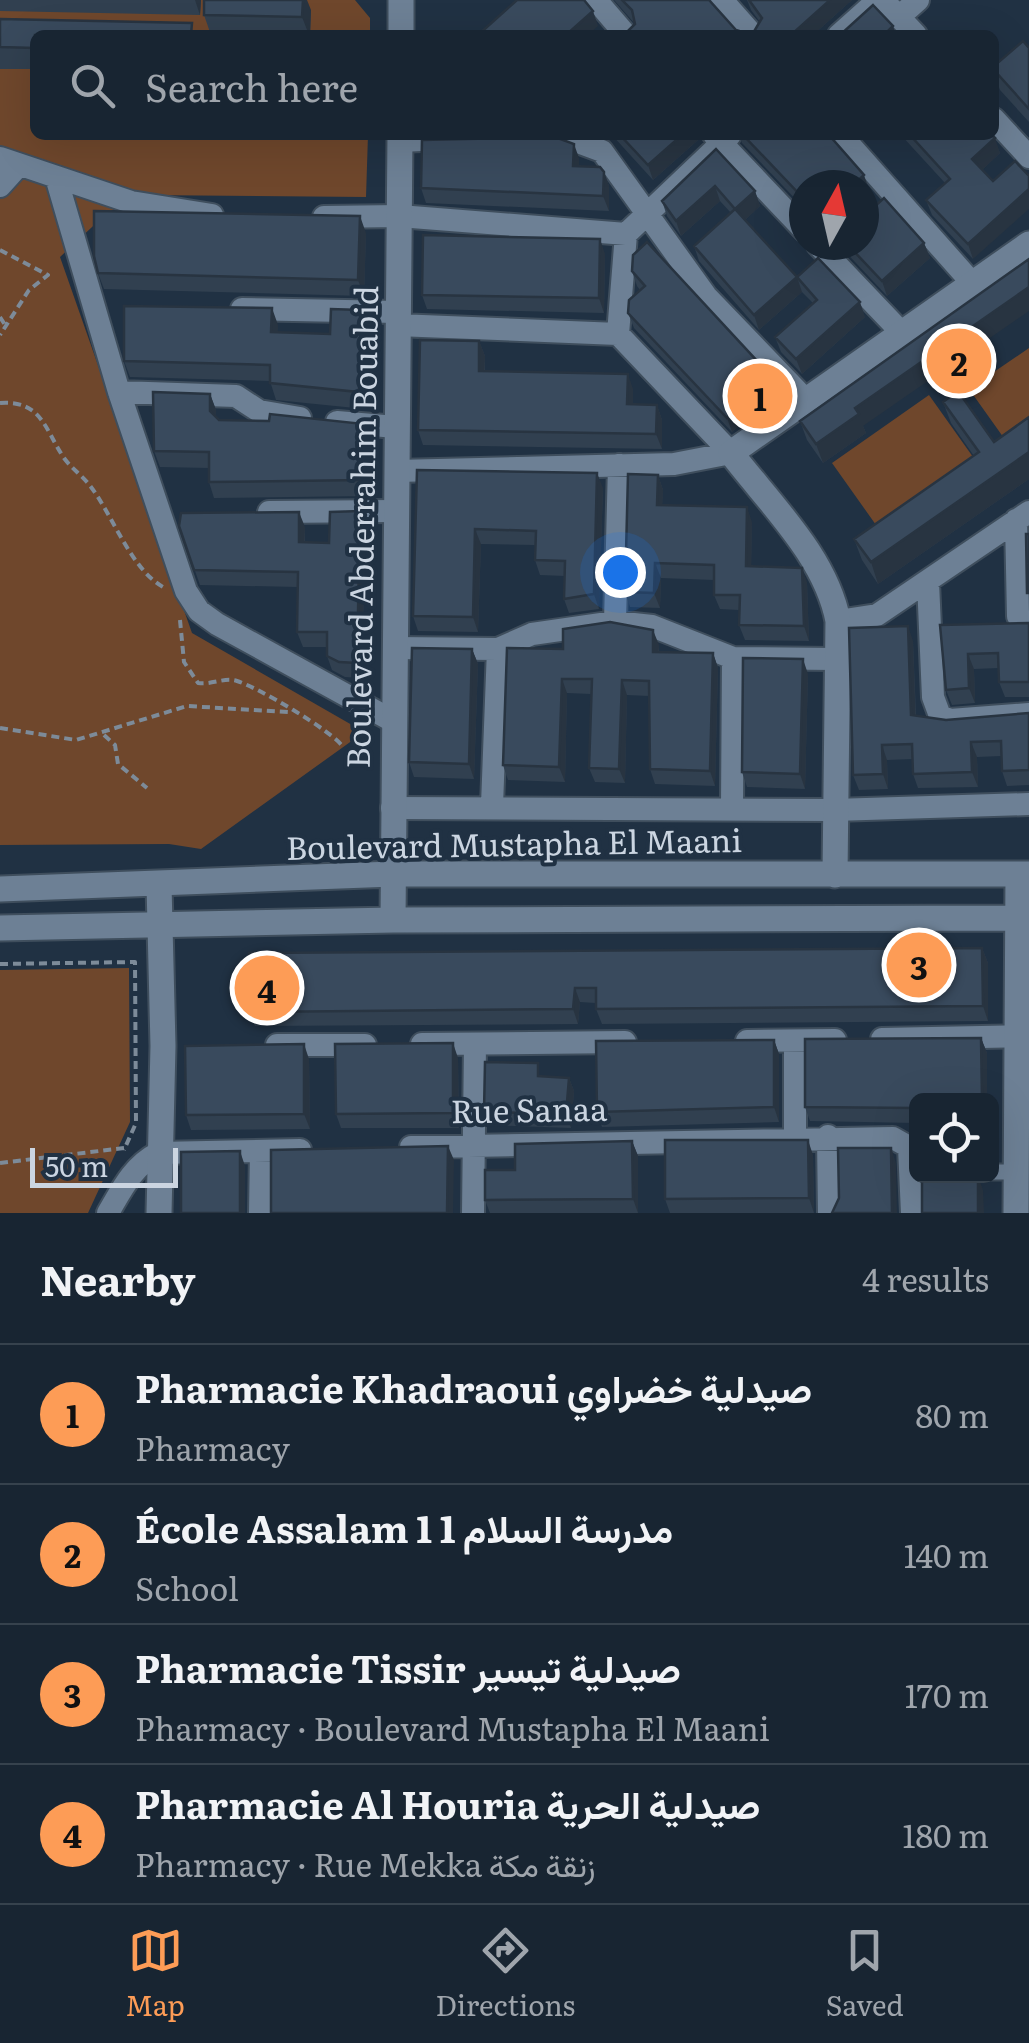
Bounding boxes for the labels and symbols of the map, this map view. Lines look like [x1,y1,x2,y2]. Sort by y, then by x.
north arrow [789,170,879,260]
street label: Boulevard Abderrahim Bouabid [332,285,388,769]
pin: 2 [926,324,992,398]
pin: 1 [728,358,792,434]
your location [595,547,646,598]
street label: Boulevard Mustapha El Maani [286,814,742,870]
pin: 3 [886,928,952,1002]
pin: 4 [234,950,300,1026]
street label: Rue Sanaa [450,1083,608,1133]
scale bar [30,1143,178,1188]

